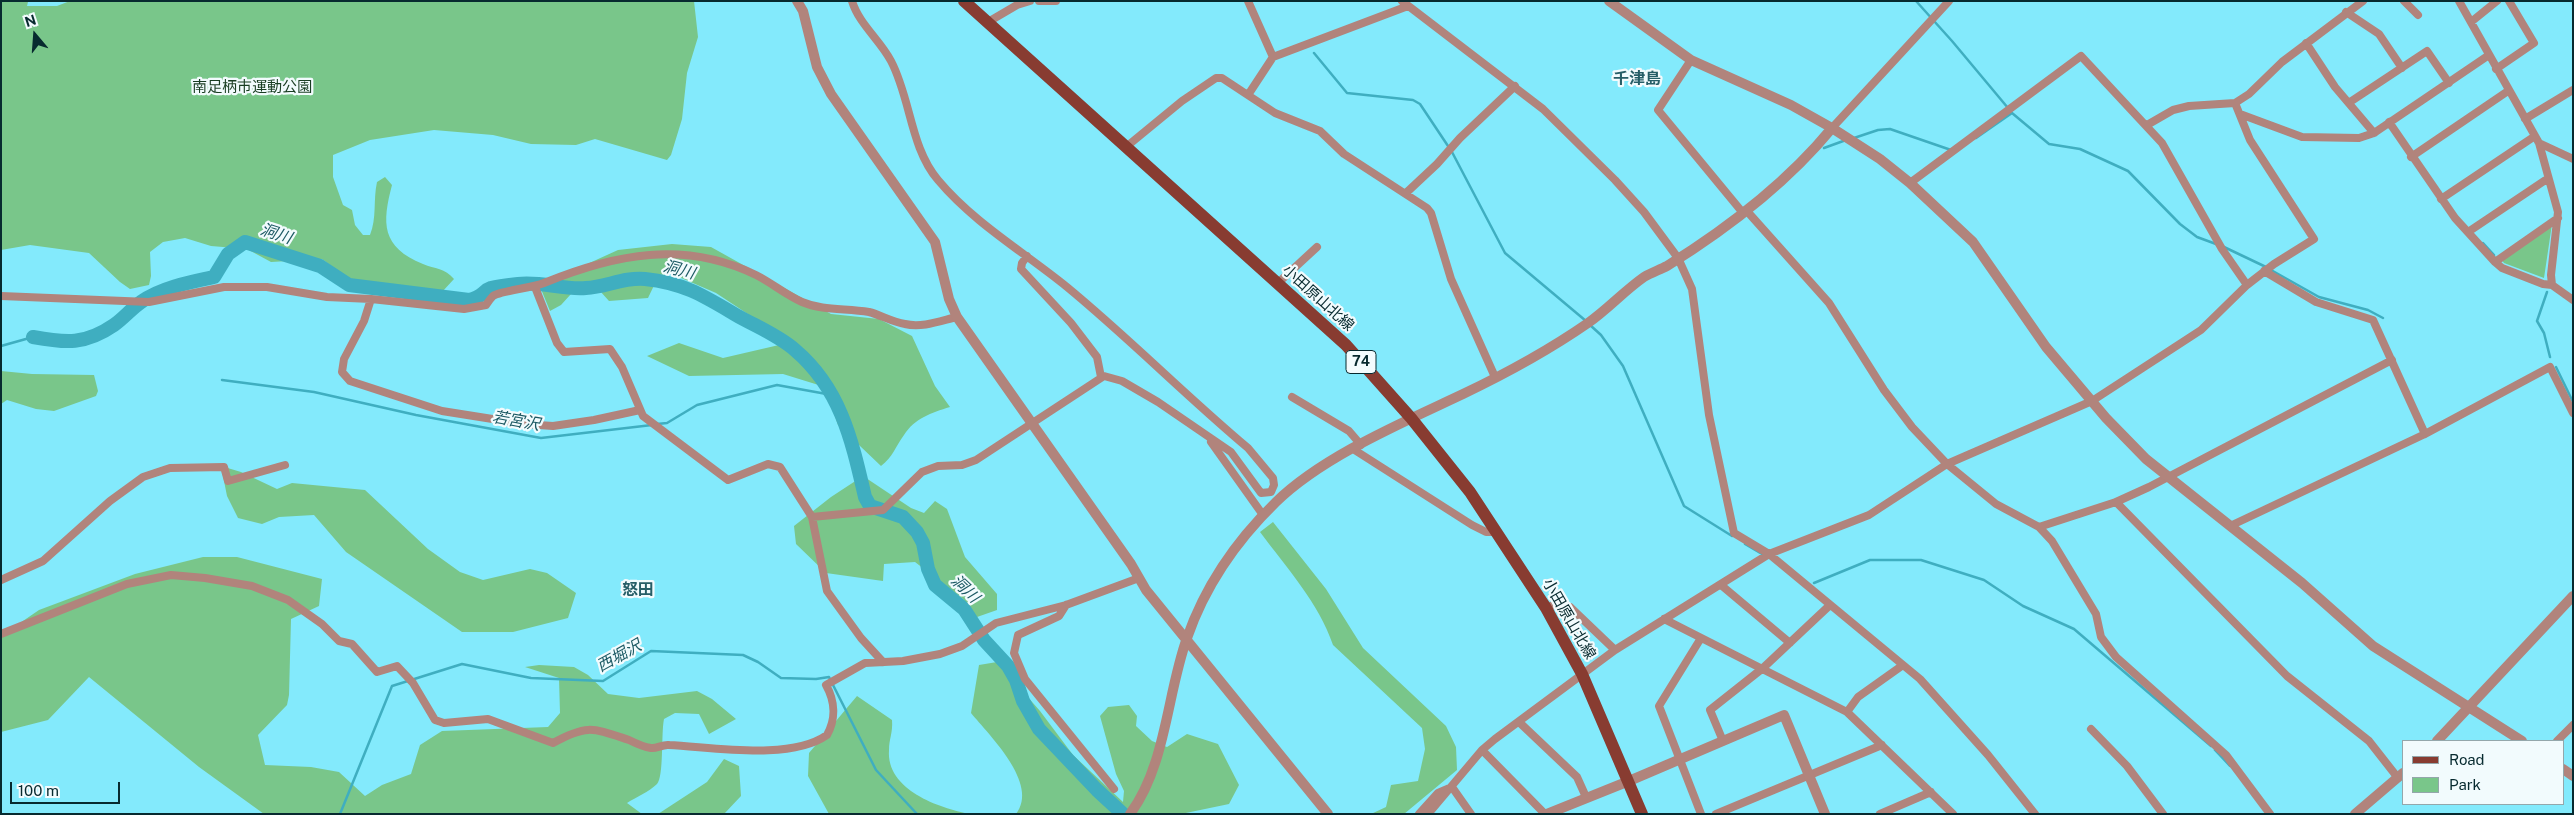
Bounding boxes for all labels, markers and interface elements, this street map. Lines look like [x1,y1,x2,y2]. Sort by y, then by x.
north arrow [10,10,60,60]
text: N [23,11,38,30]
district label: 千津島 [1613,69,1661,89]
park label: 南足柄市運動公園 [192,78,312,96]
water label: 洞川 [258,220,294,248]
water label: 洞川 [661,257,697,283]
street label: 小田原山北線 [1279,261,1357,335]
road number: 74 [1346,351,1376,374]
water label: 若宮沢 [491,407,541,435]
water label: 洞川 [947,571,983,607]
street label: 小田原山北線 [1539,576,1599,662]
district label: 怒田 [622,580,654,600]
water label: 西堀沢 [593,636,645,676]
legend [2402,740,2564,805]
text: Road [2449,751,2485,768]
scale bar [12,772,122,804]
text: Park [2449,776,2481,793]
text: 100 m [18,782,59,799]

